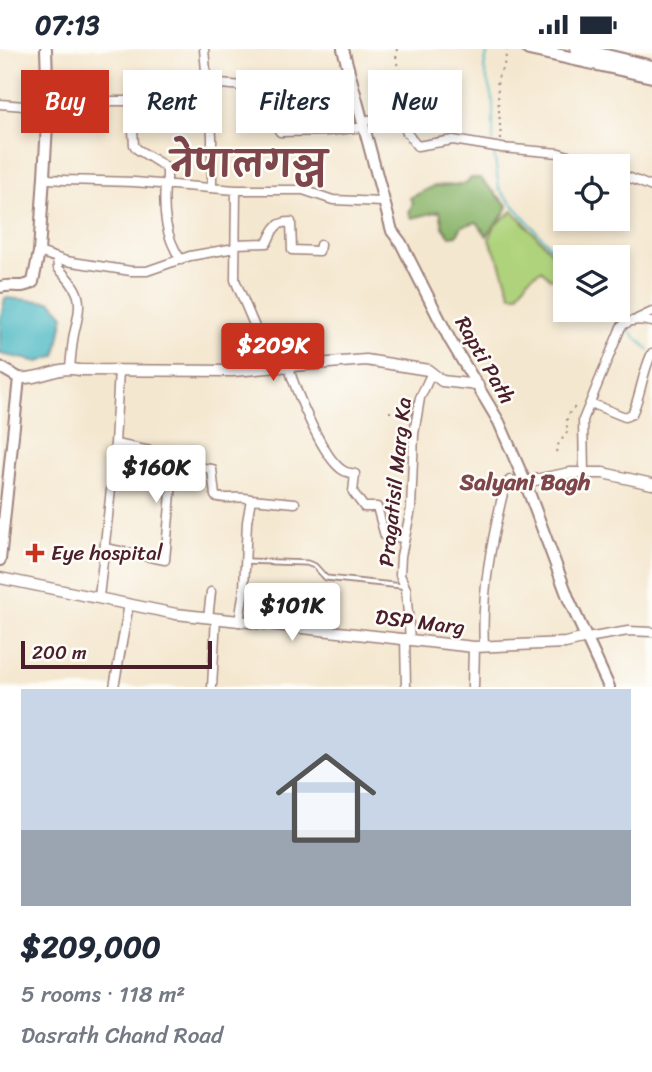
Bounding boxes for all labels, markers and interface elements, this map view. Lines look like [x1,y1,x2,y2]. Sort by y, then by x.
text: 07:13 [35,2,100,48]
chip: Buy [21,70,109,133]
chip: Rent [123,70,222,133]
chip: Filters [236,70,354,133]
chip: New [368,70,462,133]
district label: नेपालगञ्ज [168,133,330,195]
map controls [553,154,630,322]
button: locate [553,154,630,231]
button: layers [553,245,630,322]
street label: Rapti Path [444,308,526,412]
pin: $209K [224,323,322,383]
text: $209K [237,325,309,366]
street label: Pragatisil Marg Ka [367,395,423,568]
pin: $160K [107,445,205,505]
text: $160K [123,447,189,488]
district label: Salyani Bagh [459,462,590,503]
place label: Eye hospital [51,534,164,572]
marker: Eye hospital [25,543,45,563]
pin: $101K [243,583,341,643]
text: $101K [260,585,324,626]
street label: DSP Marg [373,598,467,646]
text: 200 m [32,636,87,669]
scale bar [21,638,212,670]
icon: home [263,735,389,861]
text: $209,000 [21,920,161,974]
text: 5 rooms · 118 m² [21,974,185,1015]
text: Dasrath Chand Road [21,1015,223,1056]

